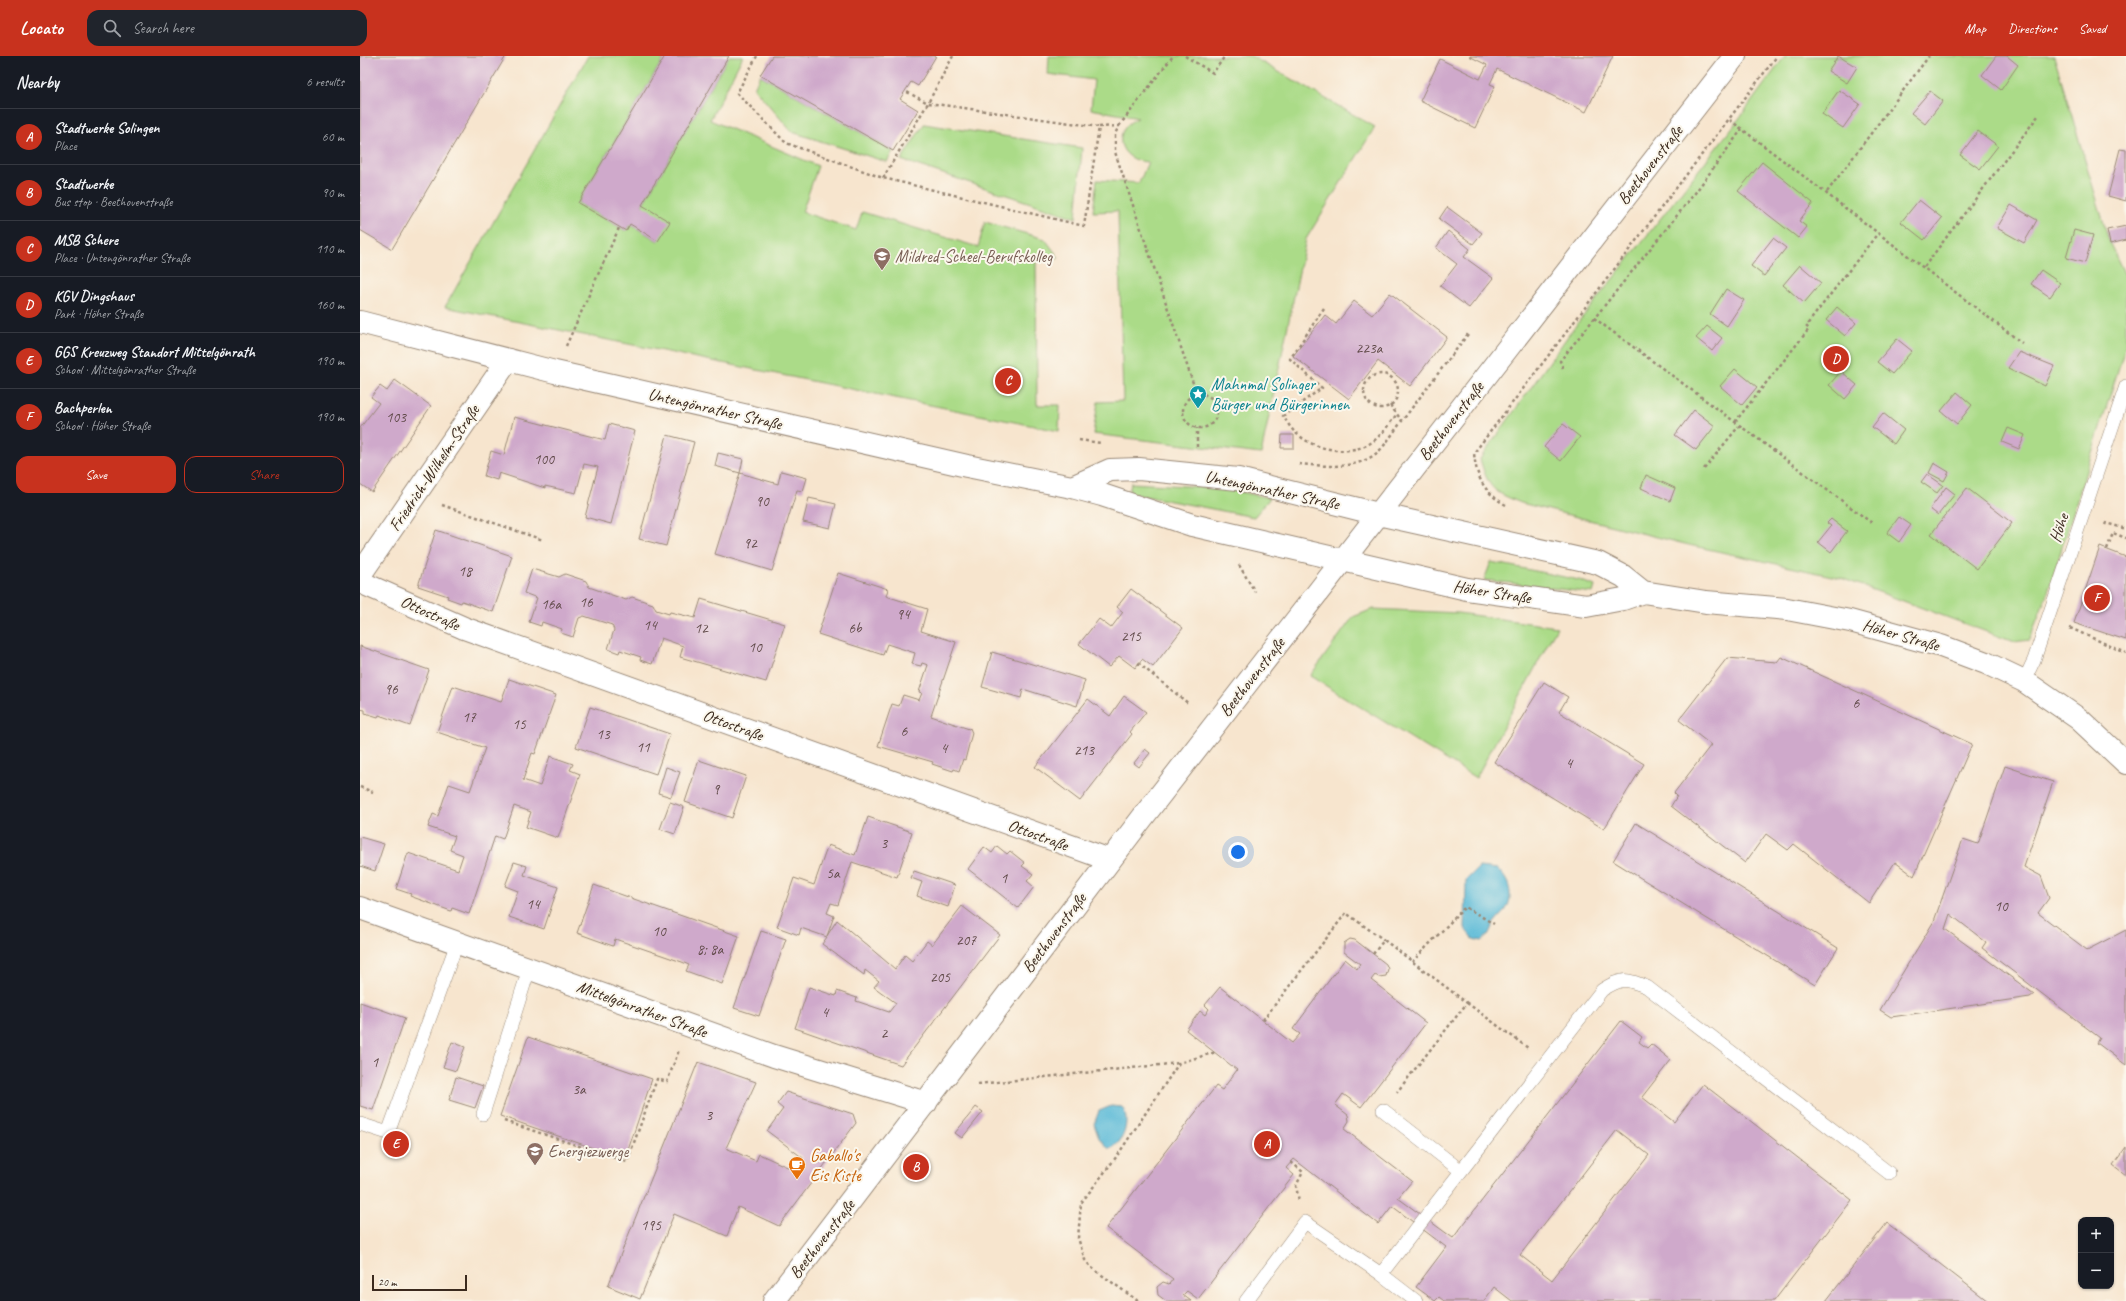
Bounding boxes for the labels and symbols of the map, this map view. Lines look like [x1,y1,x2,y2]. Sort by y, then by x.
street label: Beethovenstraße [1613,120,1688,209]
school or university icon: Mildred-Scheel-Berufskolleg [872,246,892,271]
place label: Mildred-Scheel-Berufskolleg [895,246,1053,267]
house number: 223a [1356,339,1384,358]
pin: D [1823,344,1849,374]
pin: C [995,366,1021,396]
place label: Mahnmal Solinger Bürger und Bürgerinnen [1211,374,1351,415]
street label: Beethovenstraße [1414,376,1489,465]
street label: Untengönrather Straße [646,383,785,435]
place icon: Mahnmal Solinger Bürger und Bürgerinnen [1188,384,1208,409]
street label: Friedrich-Wilhelm-Straße [384,400,485,535]
house number: 103 [386,408,407,427]
house number: 100 [534,450,555,469]
street label: Untengönrather Straße [1203,466,1342,515]
house number: 90 [755,492,770,511]
street label: Höhe [2044,509,2074,545]
house number: 92 [743,534,758,553]
house number: 18 [458,562,473,581]
street label: Höher Straße [1452,576,1534,609]
pin: F [2084,583,2110,613]
street label: Ottostraße [397,591,464,636]
house number: 16 [579,593,594,612]
house number: 16a [541,595,562,614]
house number: 94 [896,605,911,624]
street label: Höher Straße [1860,614,1943,656]
house number: 14 [643,616,658,635]
house number: 12 [694,619,709,638]
house number: 6b [848,619,863,638]
house number: 215 [1121,627,1142,646]
street label: Beethovenstraße [1215,632,1290,721]
house number: 10 [748,638,763,657]
house number: 96 [384,680,399,699]
house number: 6 [1853,694,1861,713]
street label: Ottostraße [700,704,767,746]
house number: 17 [462,708,477,727]
house number: 15 [512,715,527,734]
house number: 6 [901,722,909,741]
house number: 13 [596,725,611,744]
house number: 11 [636,738,651,757]
house number: 4 [941,739,949,758]
house number: 213 [1074,741,1095,760]
house number: 4 [1566,754,1574,773]
house number: 9 [713,780,721,799]
street label: Ottostraße [1005,814,1072,856]
house number: 3 [881,834,889,853]
your location [1228,842,1248,862]
house number: 5a [826,864,841,883]
house number: 1 [1001,869,1009,888]
street label: Beethovenstraße [1017,888,1092,977]
house number: 14 [526,895,541,914]
house number: 10 [1994,897,2009,916]
house number: 10 [652,922,667,941]
house number: 207 [956,931,977,950]
house number: 8; 8a [697,940,725,959]
house number: 205 [930,968,951,987]
street label: Mittelgönrather Straße [574,976,711,1043]
house number: 4 [822,1003,830,1022]
house number: 2 [881,1024,889,1043]
house number: 1 [372,1053,380,1072]
house number: 3a [572,1080,587,1099]
house number: 3 [706,1106,714,1125]
pin: E [383,1129,409,1159]
pin: A [1254,1129,1280,1159]
school or university icon: Energiezwerge [525,1141,545,1166]
place label: Energiezwerge [548,1141,630,1162]
place label: Gaballo's Eis Kiste [810,1145,862,1186]
pin: B [903,1152,929,1182]
cafe icon: Gaballo's Eis Kiste [787,1155,807,1180]
street label: Beethovenstraße [785,1194,860,1283]
house number: 195 [641,1216,662,1235]
scale bar [372,1273,467,1292]

